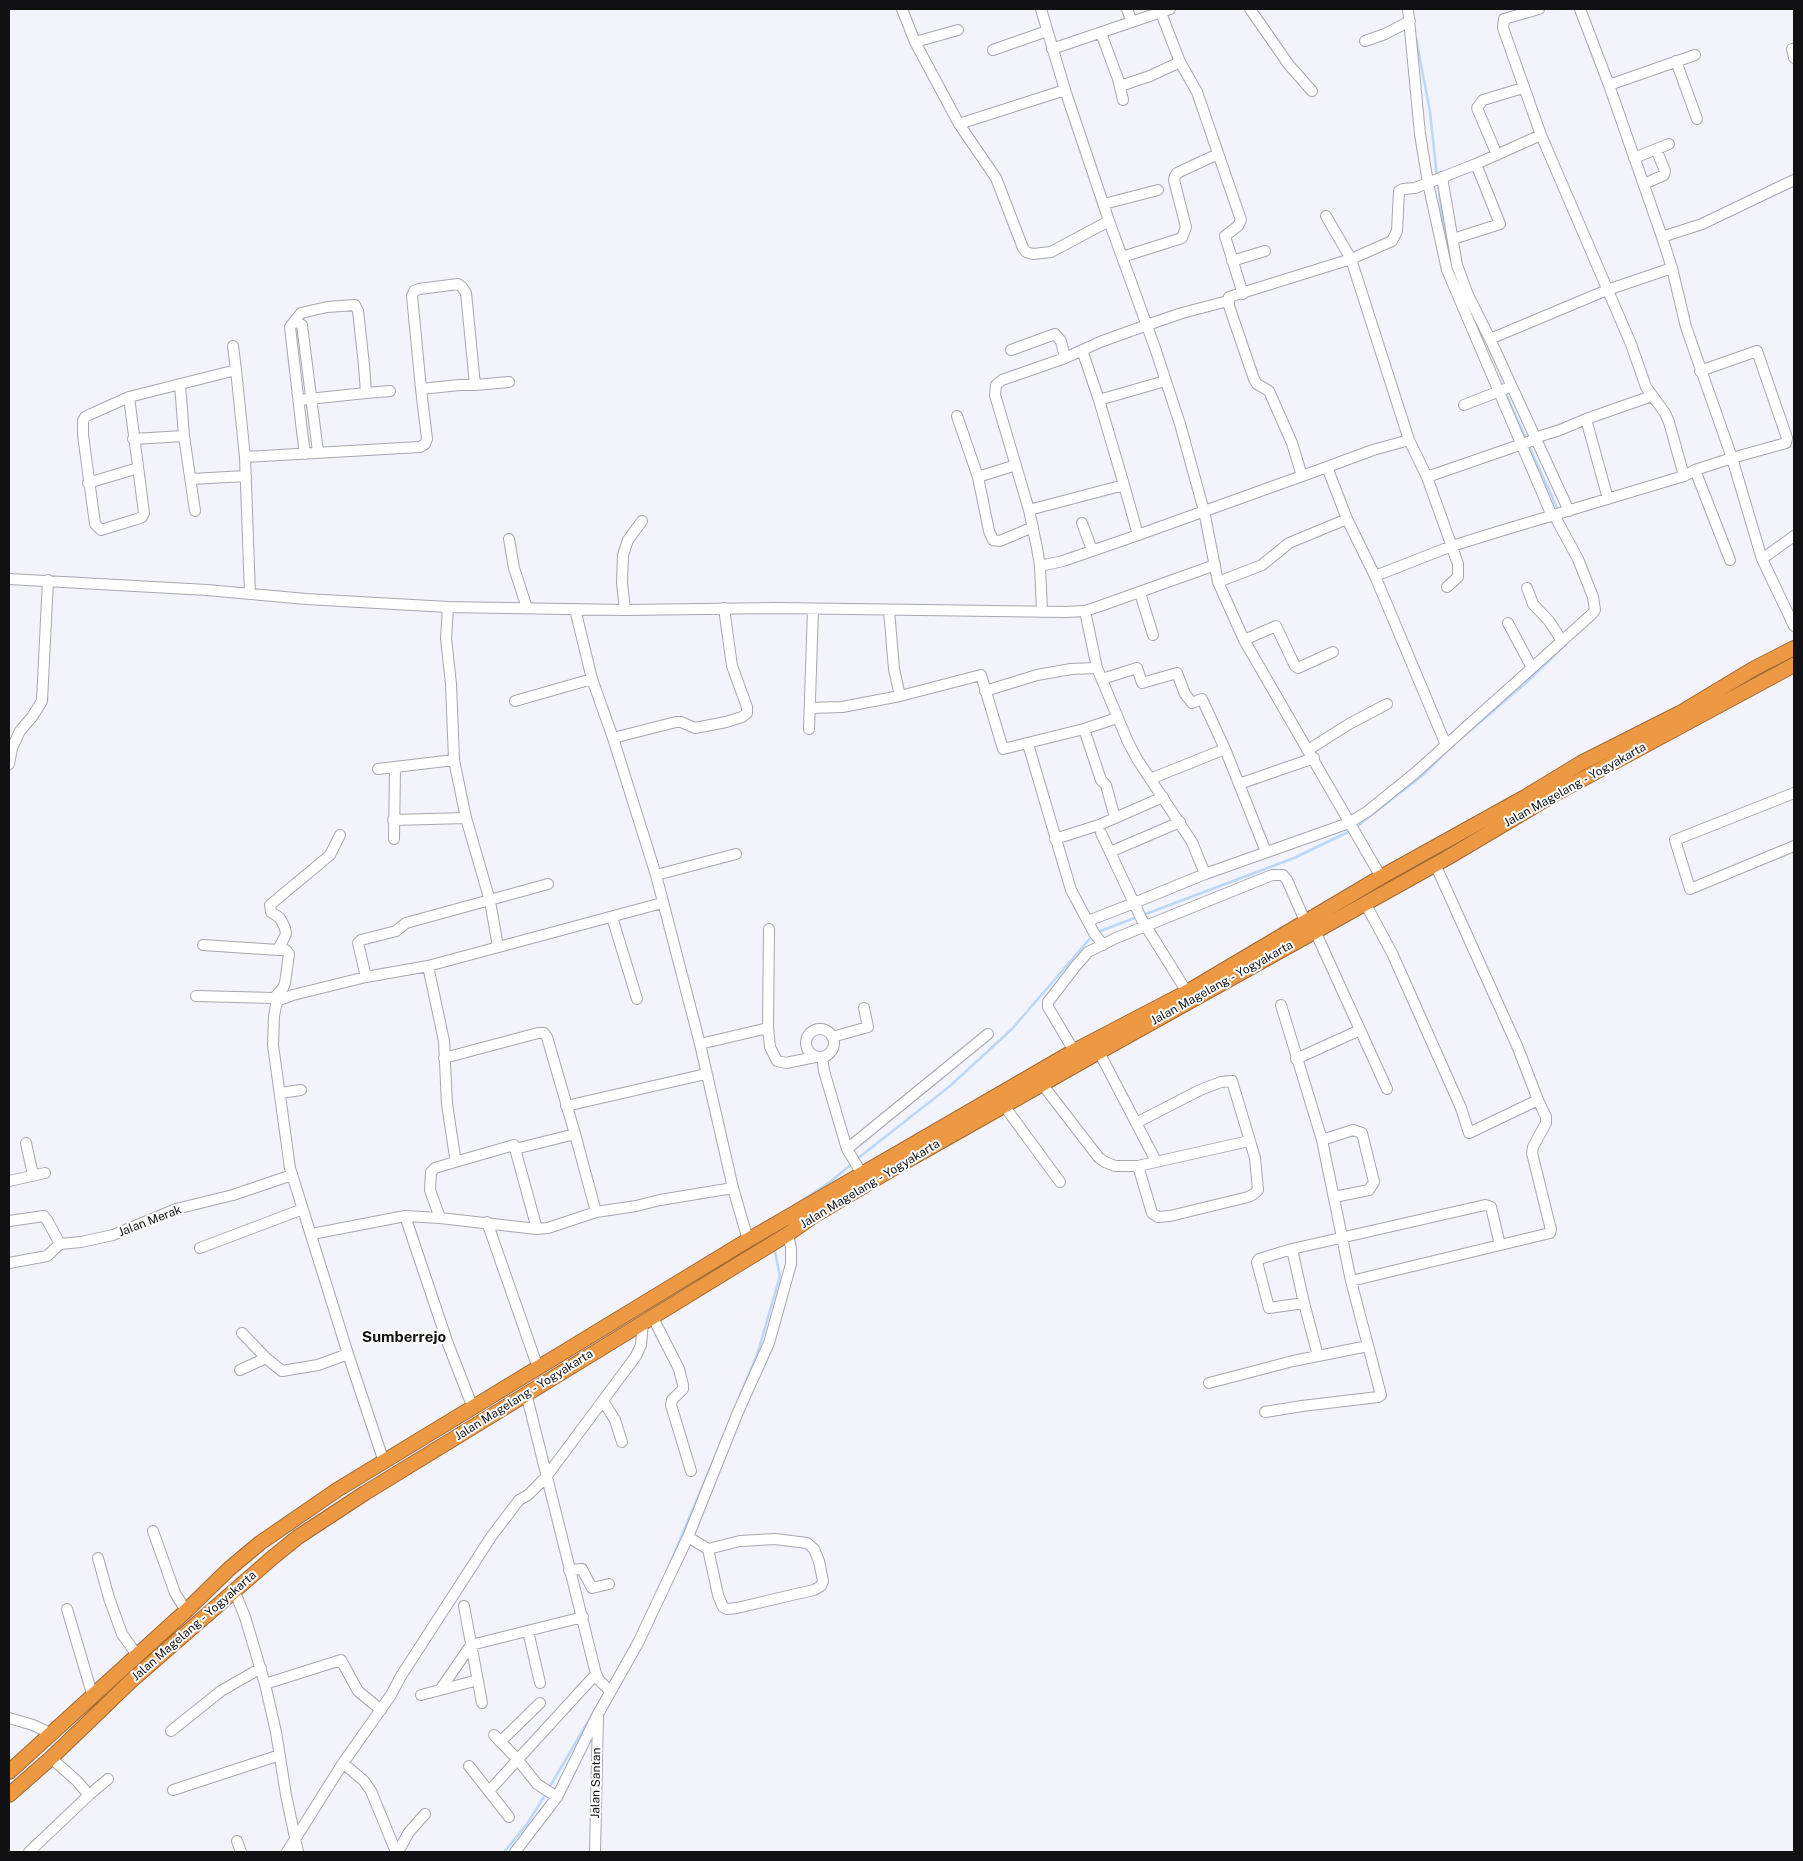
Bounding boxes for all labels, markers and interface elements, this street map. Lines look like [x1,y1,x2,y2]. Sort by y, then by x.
street label: Jalan Magelang - Yogyakarta [1501,740,1649,830]
street label: Jalan Magelang - Yogyakarta [1148,938,1296,1028]
street label: Jalan Magelang - Yogyakarta [798,1137,942,1231]
street label: Jalan Merak [116,1202,184,1240]
district label: Sumberrejo [362,1328,446,1346]
street label: Jalan Magelang - Yogyakarta [452,1346,596,1444]
street label: Jalan Magelang - Yogyakarta [129,1568,259,1684]
street label: Jalan Santan [588,1747,604,1819]

